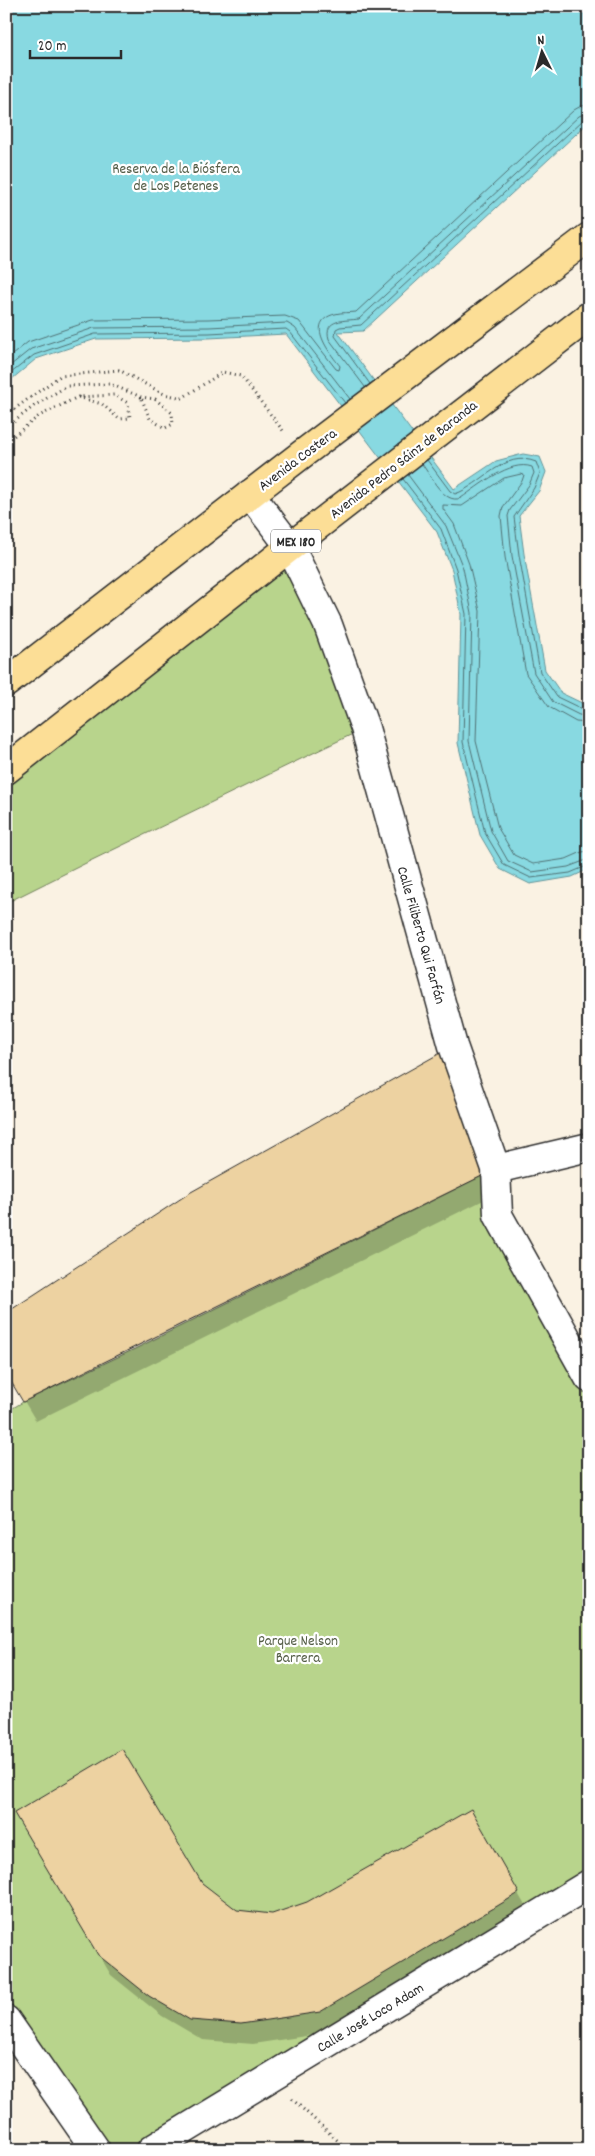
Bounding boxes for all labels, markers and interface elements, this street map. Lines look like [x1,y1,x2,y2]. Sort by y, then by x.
scale bar [30,28,121,60]
north arrow [518,28,568,78]
text: N [537,31,545,51]
text: 20 m [38,36,66,58]
park label: Reserva de la Biósfera de Los Petenes [112,159,241,198]
street label: Avenida Pedro Sáinz de Baranda [326,395,483,525]
street label: Avenida Costera [254,423,343,497]
road number: MEX 180 [271,530,321,552]
street label: Calle Filiberto Qui Farfán [390,864,450,1007]
park label: Parque Nelson Barrera [258,1631,338,1670]
street label: Calle José Loco Adam [313,1978,429,2059]

